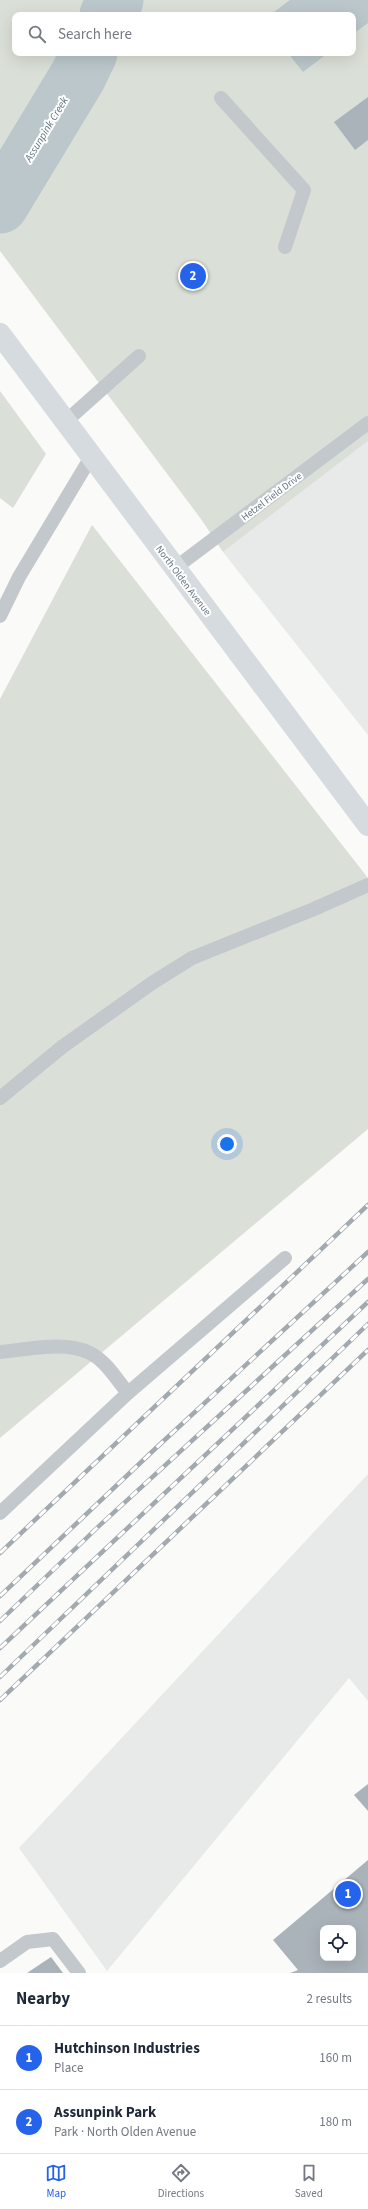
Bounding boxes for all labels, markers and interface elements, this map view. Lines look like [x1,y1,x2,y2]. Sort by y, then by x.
search box [12,12,356,56]
icon: search [26,23,48,45]
text: Search here [58,24,132,45]
water label: Assunpink Creek [21,93,72,165]
pin: 2 [180,261,206,291]
street label: Hetzel Field Drive [238,469,305,524]
street label: North Olden Avenue [152,543,214,618]
your location [217,1134,237,1154]
pin: 1 [335,1879,361,1909]
map controls [320,1925,356,1961]
button: locate [320,1925,356,1961]
text: Nearby [16,1987,70,2011]
text: 2 results [307,1990,352,2008]
text: Hutchinson Industries [54,2038,200,2059]
text: 1 [26,2049,32,2067]
text: 160 m [319,2049,352,2067]
text: Place [54,2059,83,2077]
text: Assunpink Park [54,2102,156,2123]
text: 2 [26,2113,32,2131]
text: 180 m [319,2113,352,2131]
text: Park · North Olden Avenue [54,2123,196,2141]
tab: Map [45,2162,67,2201]
tab: Directions [158,2162,204,2201]
tab: Saved [295,2162,323,2201]

